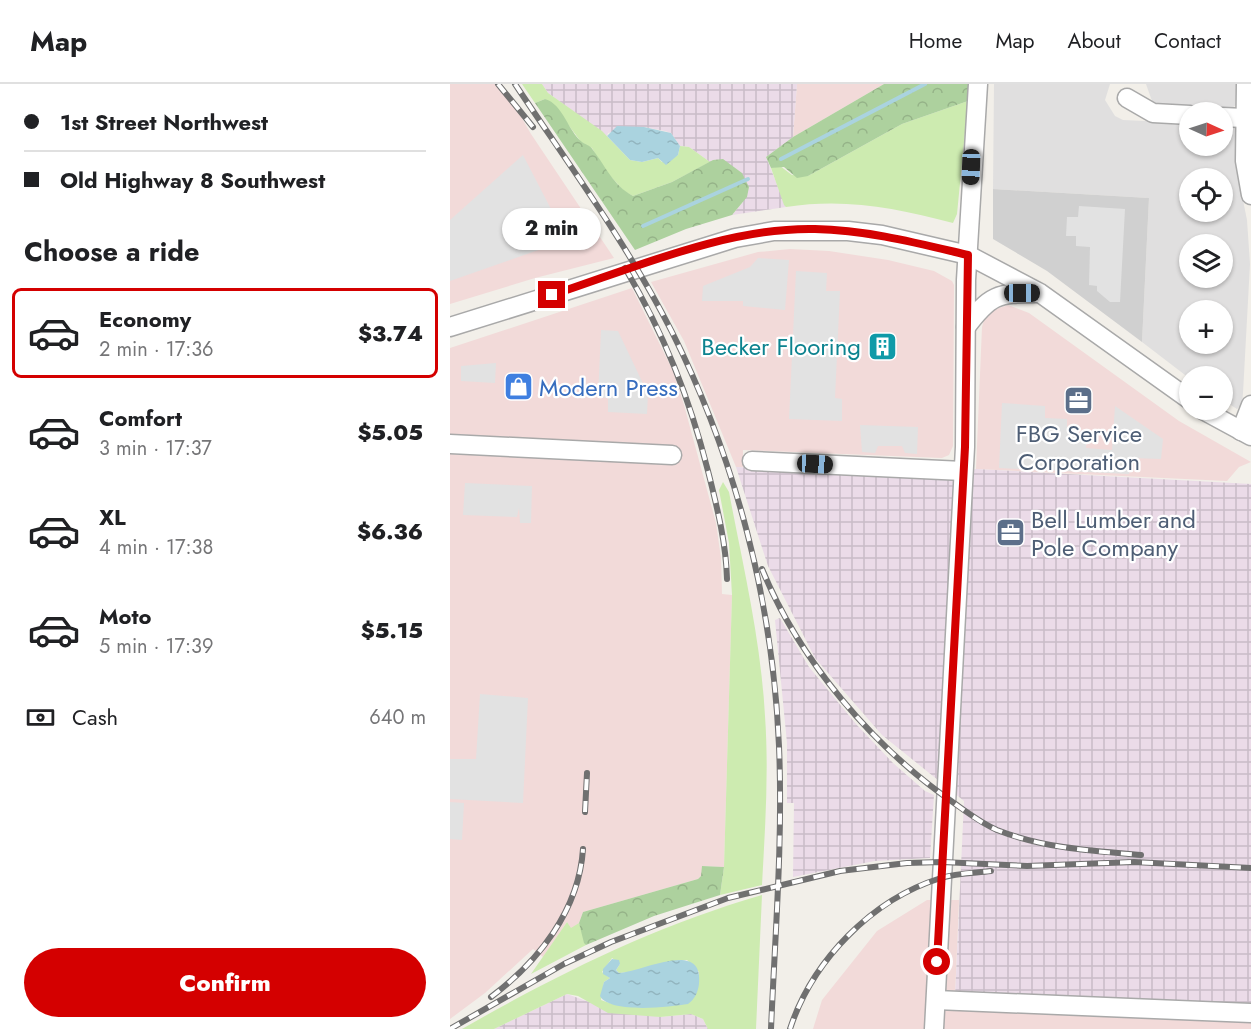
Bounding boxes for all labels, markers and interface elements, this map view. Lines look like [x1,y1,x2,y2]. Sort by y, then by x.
text: Map [30,21,87,62]
text: Home [909,26,962,56]
text: Map [995,26,1035,56]
text: About [1068,26,1121,56]
text: Contact [1154,26,1221,56]
north arrow [1179,102,1233,156]
map controls [1179,102,1233,420]
text: 1st Street Northwest [60,106,268,138]
car [961,149,981,185]
text: Old Highway 8 Southwest [60,164,325,196]
button: locate [1179,168,1233,222]
callout: 2 min [502,208,602,250]
text: 2 min [525,214,578,243]
text: Choose a ride [24,232,199,271]
button: layers [1179,234,1233,288]
route end [538,281,565,308]
car [1004,284,1040,302]
button: + [1179,300,1233,354]
text: Economy [99,303,191,335]
icon: car [27,306,81,360]
text: $3.74 [358,317,423,349]
place label: Becker Flooring [701,329,861,364]
building icon: Becker Flooring [866,330,898,362]
text: 2 min · 17:36 [99,335,214,364]
button: − [1179,366,1233,420]
place label: Modern Press [539,370,678,405]
shop icon: Modern Press [502,371,534,403]
office icon: FBG Service Corporation [1063,384,1095,416]
text: Comfort [99,402,182,434]
icon: car [27,405,81,459]
text: $5.05 [357,416,423,448]
place label: FBG Service Corporation [1016,416,1142,479]
text: 3 min · 17:37 [99,434,212,463]
car [797,454,833,474]
text: XL [99,501,126,533]
place label: Bell Lumber and Pole Company [1031,502,1196,565]
icon: car [27,504,81,558]
text: $6.36 [357,515,423,547]
office icon: Bell Lumber and Pole Company [994,517,1026,549]
text: 4 min · 17:38 [99,533,213,562]
text: Moto [99,600,152,632]
icon: car [27,603,81,657]
text: $5.15 [361,614,423,646]
text: 5 min · 17:39 [99,632,214,661]
icon: cash [24,701,57,734]
text: Cash [72,701,118,733]
text: 640 m [369,703,426,732]
button: Confirm [24,948,426,1017]
route start [923,948,950,975]

